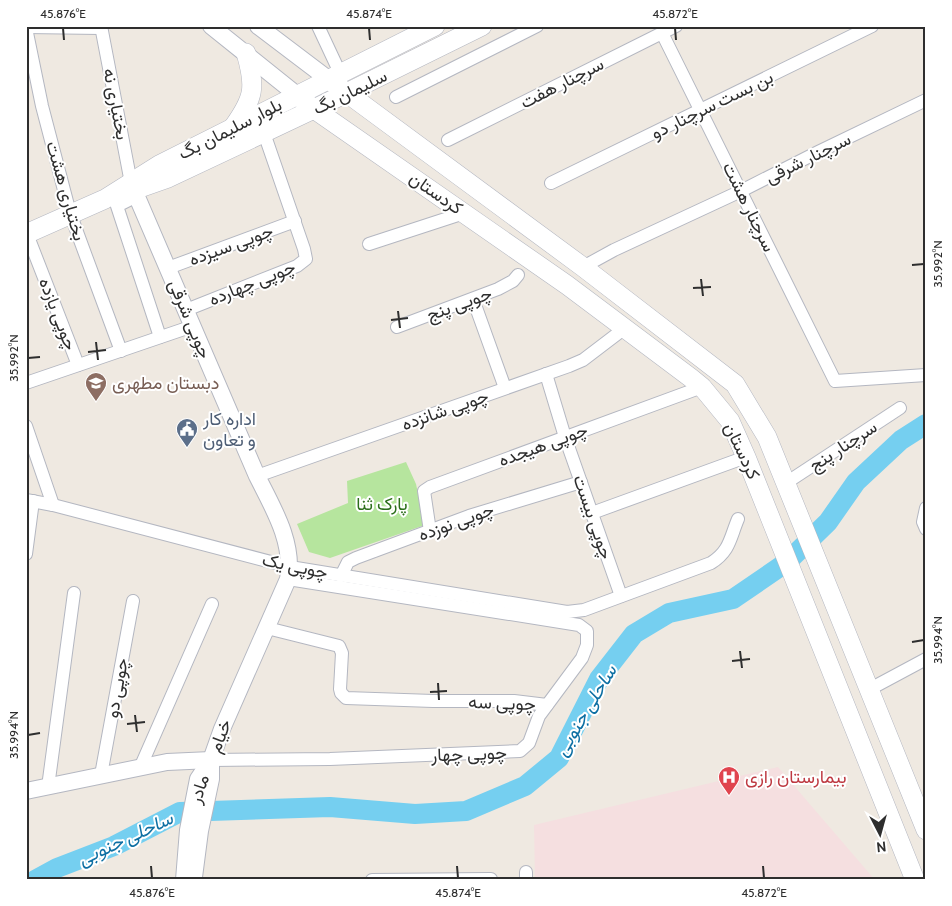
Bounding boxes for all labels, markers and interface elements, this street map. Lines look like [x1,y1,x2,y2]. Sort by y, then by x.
text: 45.876°E [40,6,86,21]
text: 45.874°E [346,6,392,21]
text: 45.872°E [652,6,698,21]
street label: سرچنار هفت [516,53,608,114]
street label: سلیمان بگ [309,65,391,119]
street label: بختیاری نه [98,66,134,142]
street label: بن بست سرچنار دو [647,66,777,145]
street label: بلوار سلیمان بگ [174,93,286,165]
street label: سرچنار شرقی [762,128,855,189]
street label: بختیاری هشت [41,139,91,243]
street label: سرچنار هشت [717,158,780,256]
street label: کردستان [405,167,467,219]
street label: چوپی سیزده [186,220,276,271]
text: 35.992°N [930,240,945,288]
street label: چوپی چهارده [206,256,299,311]
street label: چوپی یازده [33,275,82,354]
street label: چوپی شرقی [163,276,216,362]
street label: چوپی پنج [423,282,495,327]
text: 35.992°N [6,334,21,382]
school or university icon: دبستان مطهری [84,371,108,402]
place label: دبستان مطهری [112,372,219,394]
street label: چوپی شانزده [399,385,492,436]
place label: اداره کار و تعاون [202,408,256,451]
street label: سرچنار پنج [805,416,882,477]
public building icon: اداره کار و تعاون [175,417,199,448]
street label: چوپی هیجده [495,419,591,472]
street label: کردستان [719,419,765,483]
street label: چوپی بیست [567,472,618,562]
park label: پارک ثنا [356,493,408,516]
street label: چوپی نوزده [415,498,497,547]
street label: چوپی یک [260,548,330,585]
text: 35.994°N [930,616,945,664]
street label: چوپی دو [101,656,134,720]
water label: ساحلی جنوبی [549,660,622,760]
street label: چوپی سه [468,691,536,716]
text: 35.994°N [6,711,21,759]
street label: خیام [204,716,237,756]
street label: چوپی چهار [430,742,507,767]
hospital icon: بیمارستان رازی [717,765,741,796]
place label: بیمارستان رازی [745,766,847,788]
street label: مادر [184,772,214,807]
water label: ساحلی جنوبی [74,806,177,870]
north arrow [854,808,904,858]
text: N [875,837,887,856]
text: 45.876°E [129,885,175,900]
text: 45.874°E [435,885,481,900]
text: 45.872°E [741,885,787,900]

